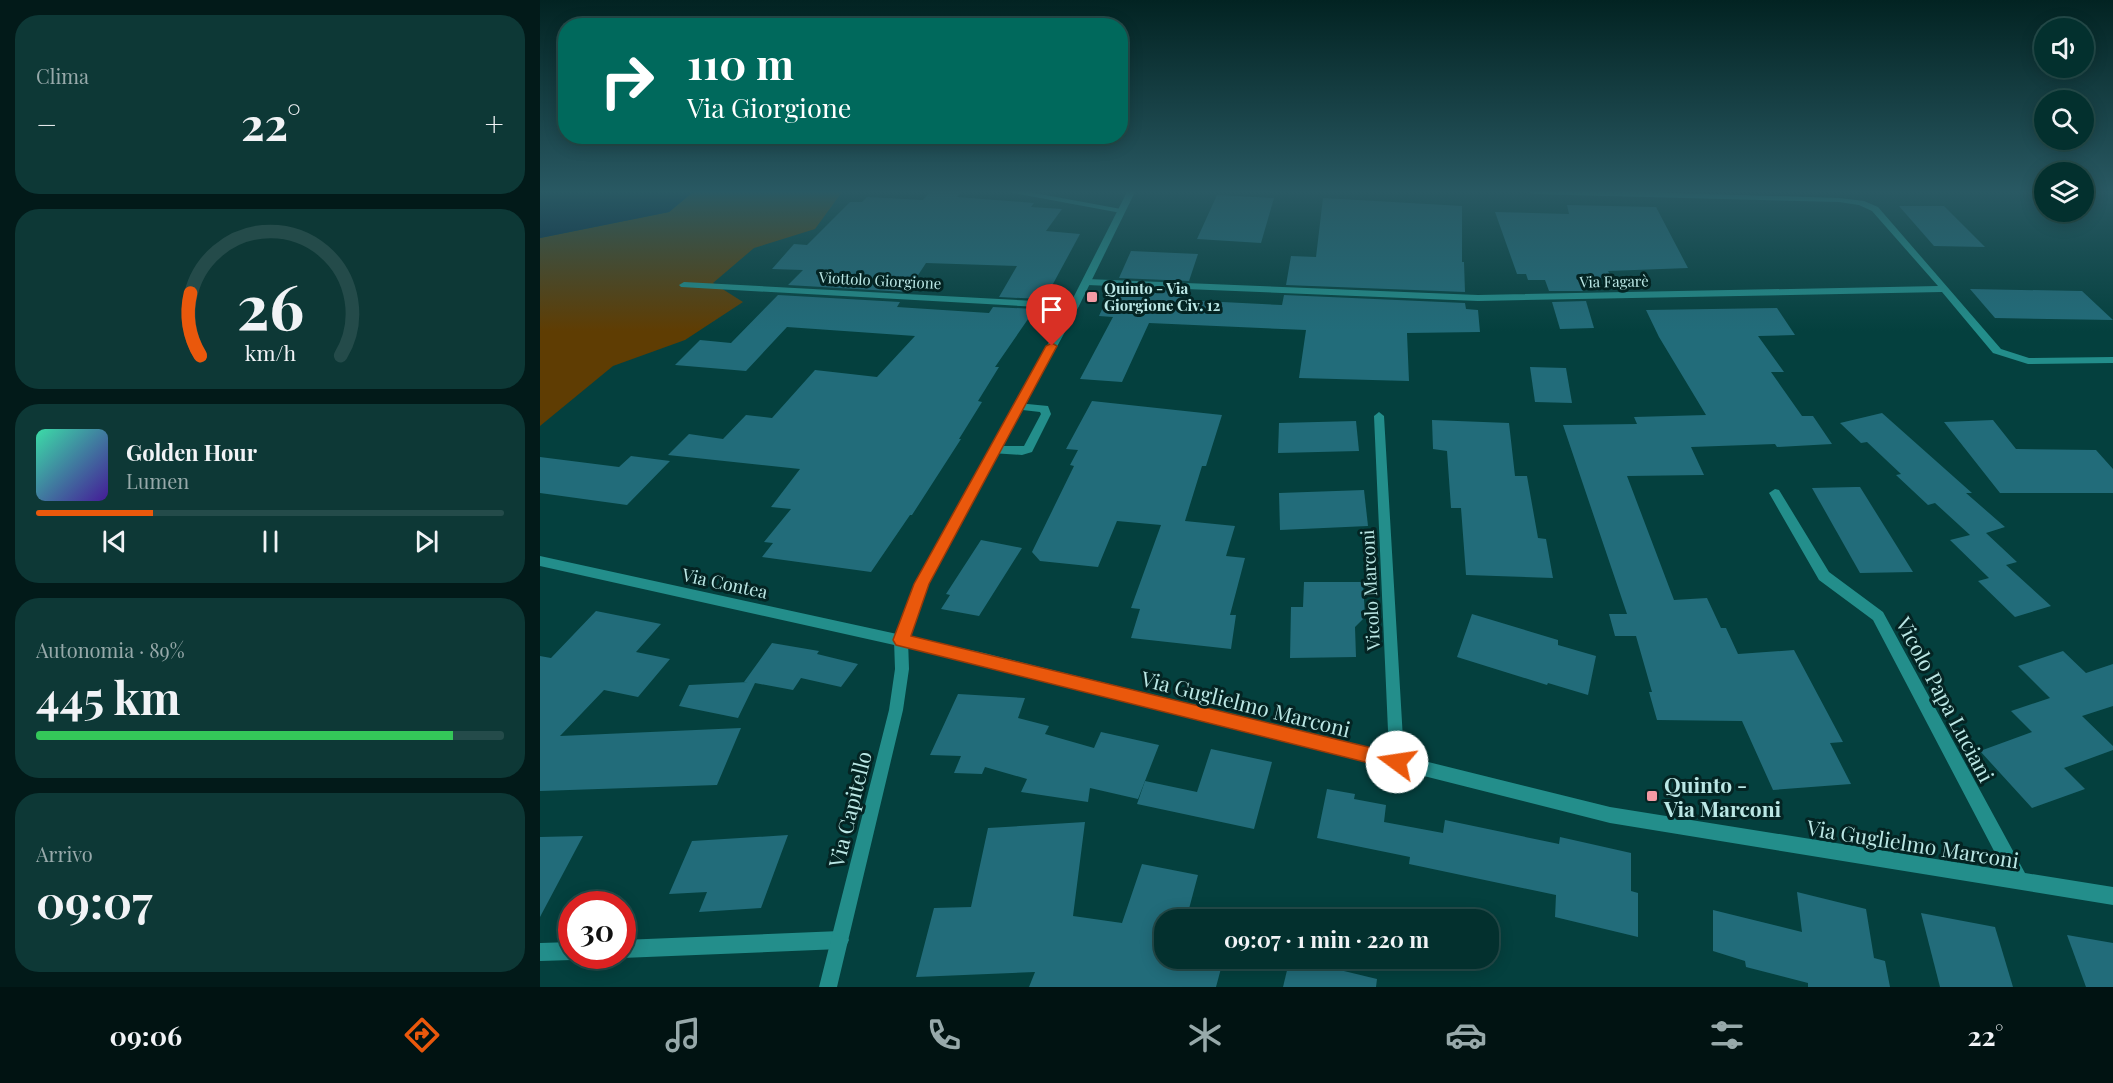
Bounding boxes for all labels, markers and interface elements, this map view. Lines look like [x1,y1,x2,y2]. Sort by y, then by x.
map controls [2034,18,2094,222]
button: sound [2034,18,2094,78]
text: 110 m [687,35,794,91]
icon: right [588,42,666,120]
text: Clima [36,62,89,89]
text: Via Giorgione [687,89,851,125]
button: search [2034,90,2094,150]
text: 22° [241,92,301,152]
text: − [36,101,57,145]
text: + [485,101,504,145]
button: layers [2034,162,2094,222]
text: 26 [236,262,304,346]
street label: Viottolo Giorgione [817,267,942,293]
street label: Via Fagarè [1578,270,1649,292]
place label: Quinto - Via Giorgione Civ. 12 [1104,278,1220,315]
pin [1026,284,1077,346]
marker: Quinto - Via Giorgione Civ. 12 [1085,290,1099,304]
icon: arrive [1035,293,1068,326]
text: km/h [244,339,296,367]
text: Golden Hour [126,437,257,467]
text: Lumen [126,467,189,494]
icon: previous [98,525,131,558]
icon: pause [254,525,287,558]
icon: next [410,525,443,558]
street label: Vicolo Marconi [1355,529,1385,652]
street label: Via Contea [679,562,770,604]
street label: Vicolo Papa Luciani [1890,611,2001,786]
text: Autonomia · 89% [36,636,185,663]
street label: Via Guglielmo Marconi [1138,663,1353,743]
text: 445 km [36,666,180,726]
position arrow [1365,730,1429,794]
street label: Via Capitello [821,748,877,871]
place label: Quinto - Via Marconi [1663,770,1782,822]
marker: Quinto - Via Marconi [1645,789,1659,803]
street label: Via Guglielmo Marconi [1804,812,2021,874]
text: Arrivo [36,840,93,867]
text: 09:07 [36,870,152,930]
speed limit sign: 30 [558,891,636,969]
text: 09:07 · 1 min · 220 m [1224,924,1429,954]
icon: directions [401,1014,443,1056]
icon: music [662,1014,704,1056]
icon: phone [923,1014,965,1056]
icon: climate [1184,1014,1226,1056]
icon: car [1445,1014,1487,1056]
icon: filters [1706,1014,1748,1056]
text: 09:06 [110,1017,182,1053]
text: 22° [1967,1017,2003,1053]

